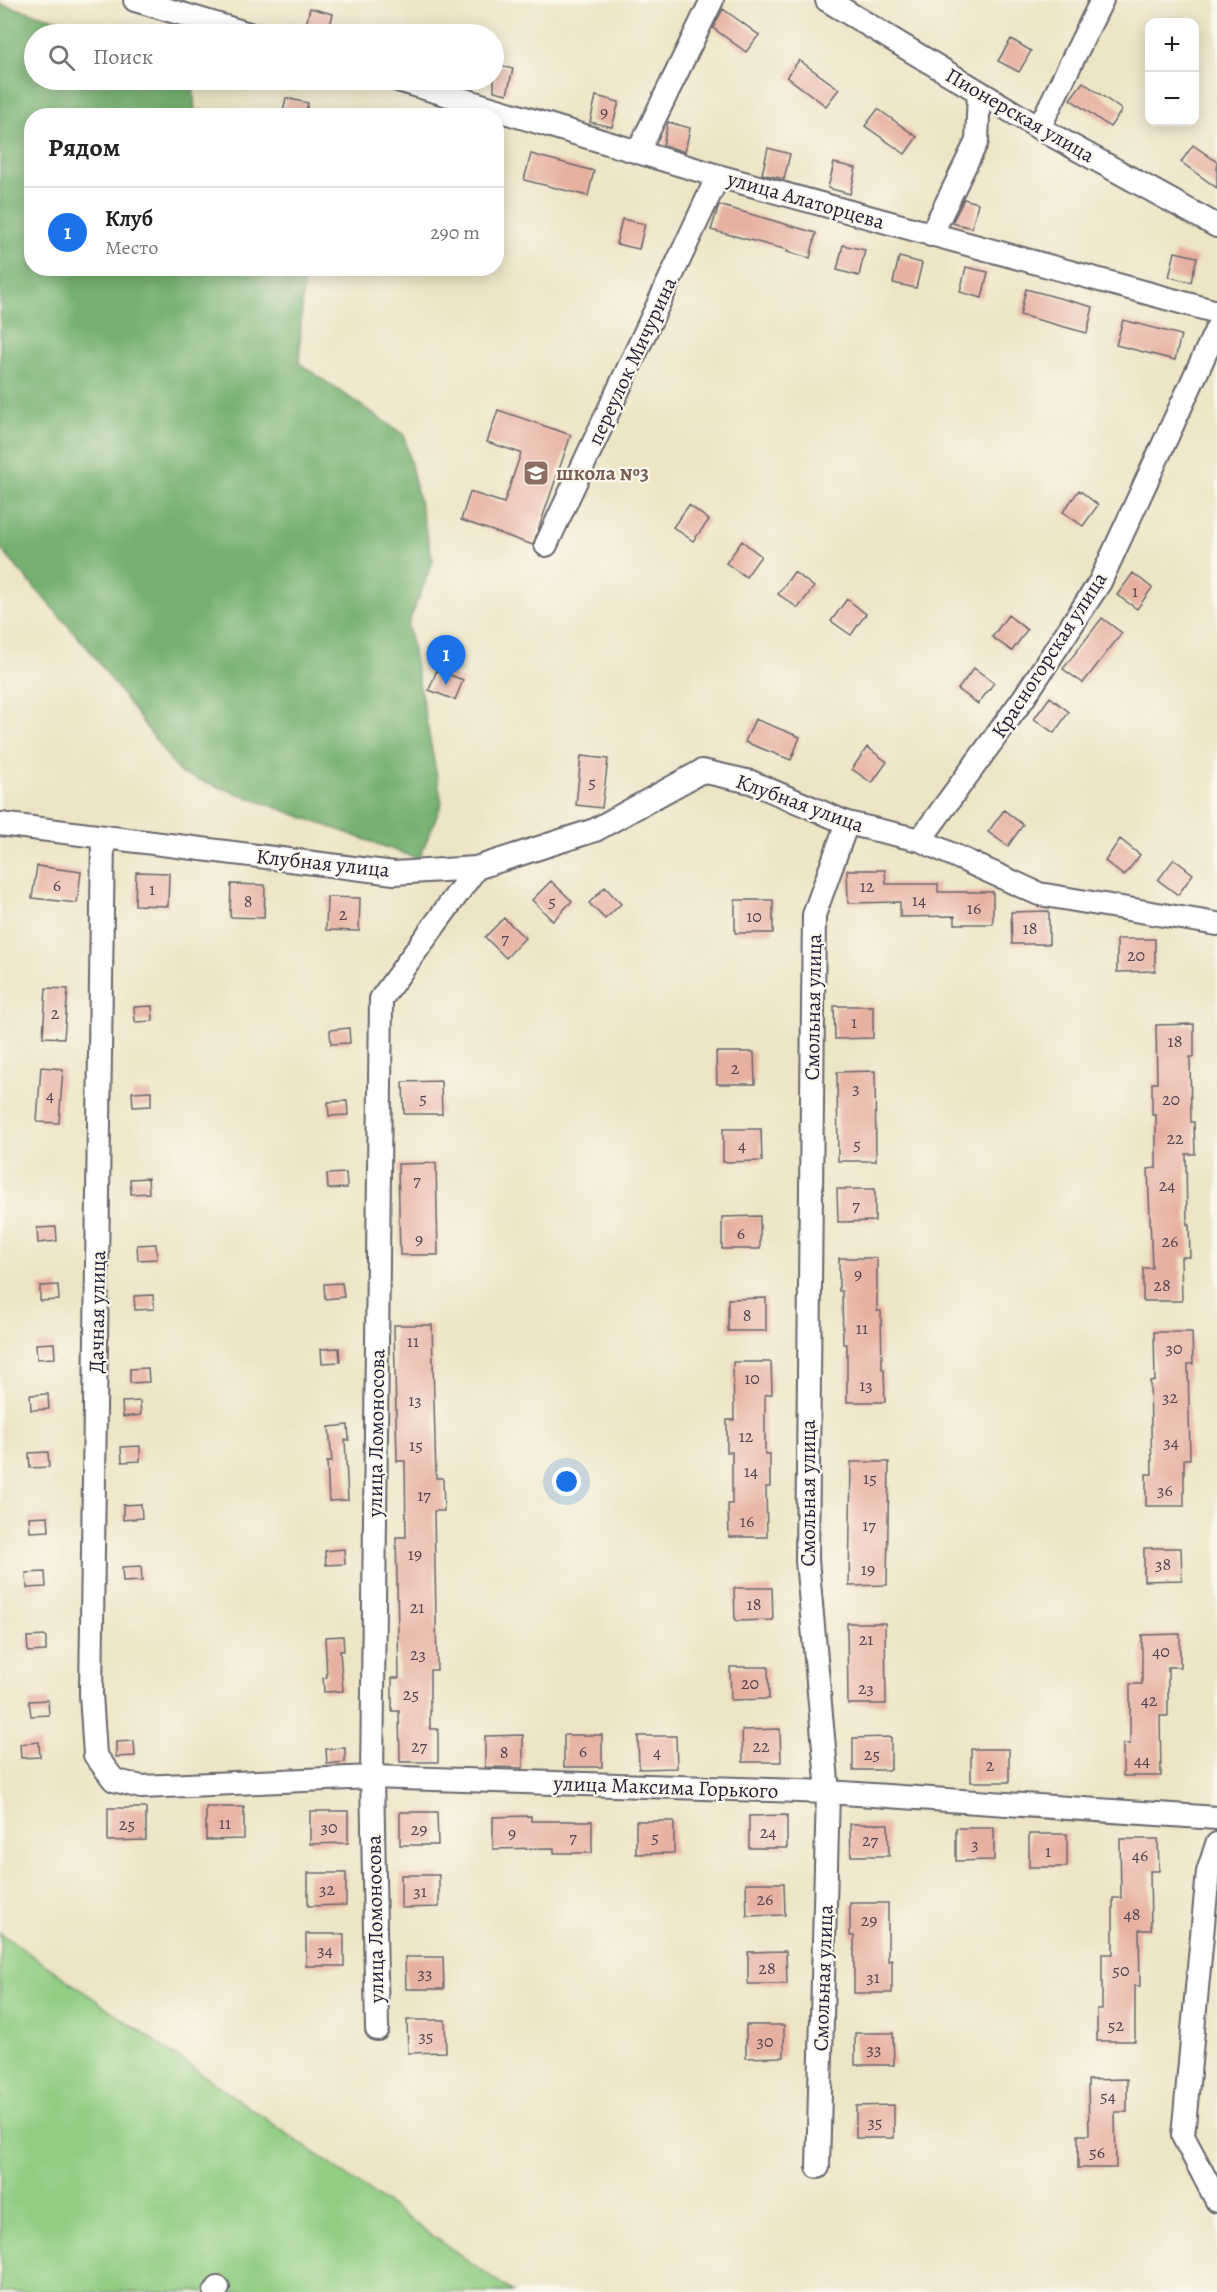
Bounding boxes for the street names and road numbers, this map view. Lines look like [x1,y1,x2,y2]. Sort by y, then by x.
street label: Пионерская улица [940,61,1100,169]
street label: улица Алаторцева [723,164,888,236]
street label: переулок Мичурина [581,272,683,450]
street label: Красногорская улица [985,566,1114,744]
street label: Клубная улица [732,767,868,839]
street label: Клубная улица [255,842,392,884]
street label: Смольная улица [798,933,828,1081]
street label: Дачная улица [82,1250,112,1374]
street label: улица Ломоносова [361,1348,391,1518]
street label: Смольная улица [794,1419,822,1566]
street label: улица Максима Горького [552,1769,779,1805]
street label: улица Ломоносова [360,1834,390,2004]
street label: Смольная улица [806,1904,840,2052]

